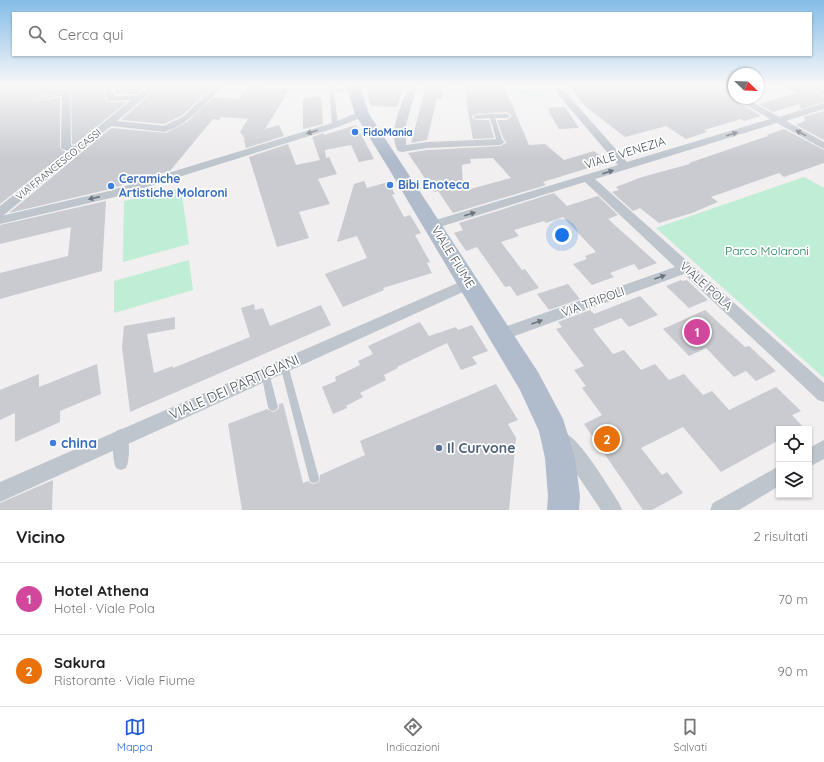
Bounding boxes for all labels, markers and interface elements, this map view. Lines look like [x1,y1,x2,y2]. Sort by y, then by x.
search box [12,12,812,56]
icon: search [26,23,48,45]
text: Cerca qui [58,25,124,44]
north arrow [728,68,764,104]
street label: VIA FRANCESCO CASSI [13,126,104,203]
place label: FidoMania [363,126,413,139]
marker: FidoMania [350,127,360,137]
one-way arrow [306,129,318,135]
one-way arrow [795,130,807,136]
one-way arrow [727,131,739,137]
street label: VIALE VENEZIA [582,133,667,172]
one-way arrow [602,169,614,175]
place label: Ceramiche Artistiche Molaroni [119,171,228,200]
place label: Bibi Enoteca [398,177,470,192]
marker: Bibi Enoteca [385,180,395,190]
marker: Ceramiche Artistiche Molaroni [106,181,116,191]
one-way arrow [88,196,100,202]
one-way arrow [465,211,477,217]
street label: VIALE FIUME [428,223,479,291]
your location [552,225,572,245]
park label: Parco Molaroni [725,243,809,258]
street label: VIALE POLA [677,258,736,313]
one-way arrow [654,274,666,280]
street label: VIA TRIPOLI [559,283,626,320]
pin: 1 [684,317,710,347]
one-way arrow [532,318,544,324]
street label: VIALE DEI PARTIGIANI [166,350,302,424]
pin: 2 [594,424,620,454]
map controls [776,426,812,498]
button: locate [776,426,812,462]
place label: china [61,434,97,452]
marker: china [48,438,58,448]
place label: Il Curvone [447,439,515,457]
marker: Il Curvone [434,443,444,453]
button: layers [776,462,812,498]
text: Vicino [16,526,65,547]
text: 2 risultati [754,528,808,544]
text: Hotel Athena [54,581,149,600]
text: 1 [26,591,32,607]
text: 70 m [778,591,808,607]
text: Hotel · Viale Pola [54,600,155,616]
text: Sakura [54,653,105,672]
text: 2 [25,663,33,679]
text: 90 m [778,663,808,679]
text: Ristorante · Viale Fiume [54,672,195,688]
tab: Mappa [117,716,153,754]
tab: Indicazioni [386,716,440,754]
tab: Salvati [673,716,707,754]

